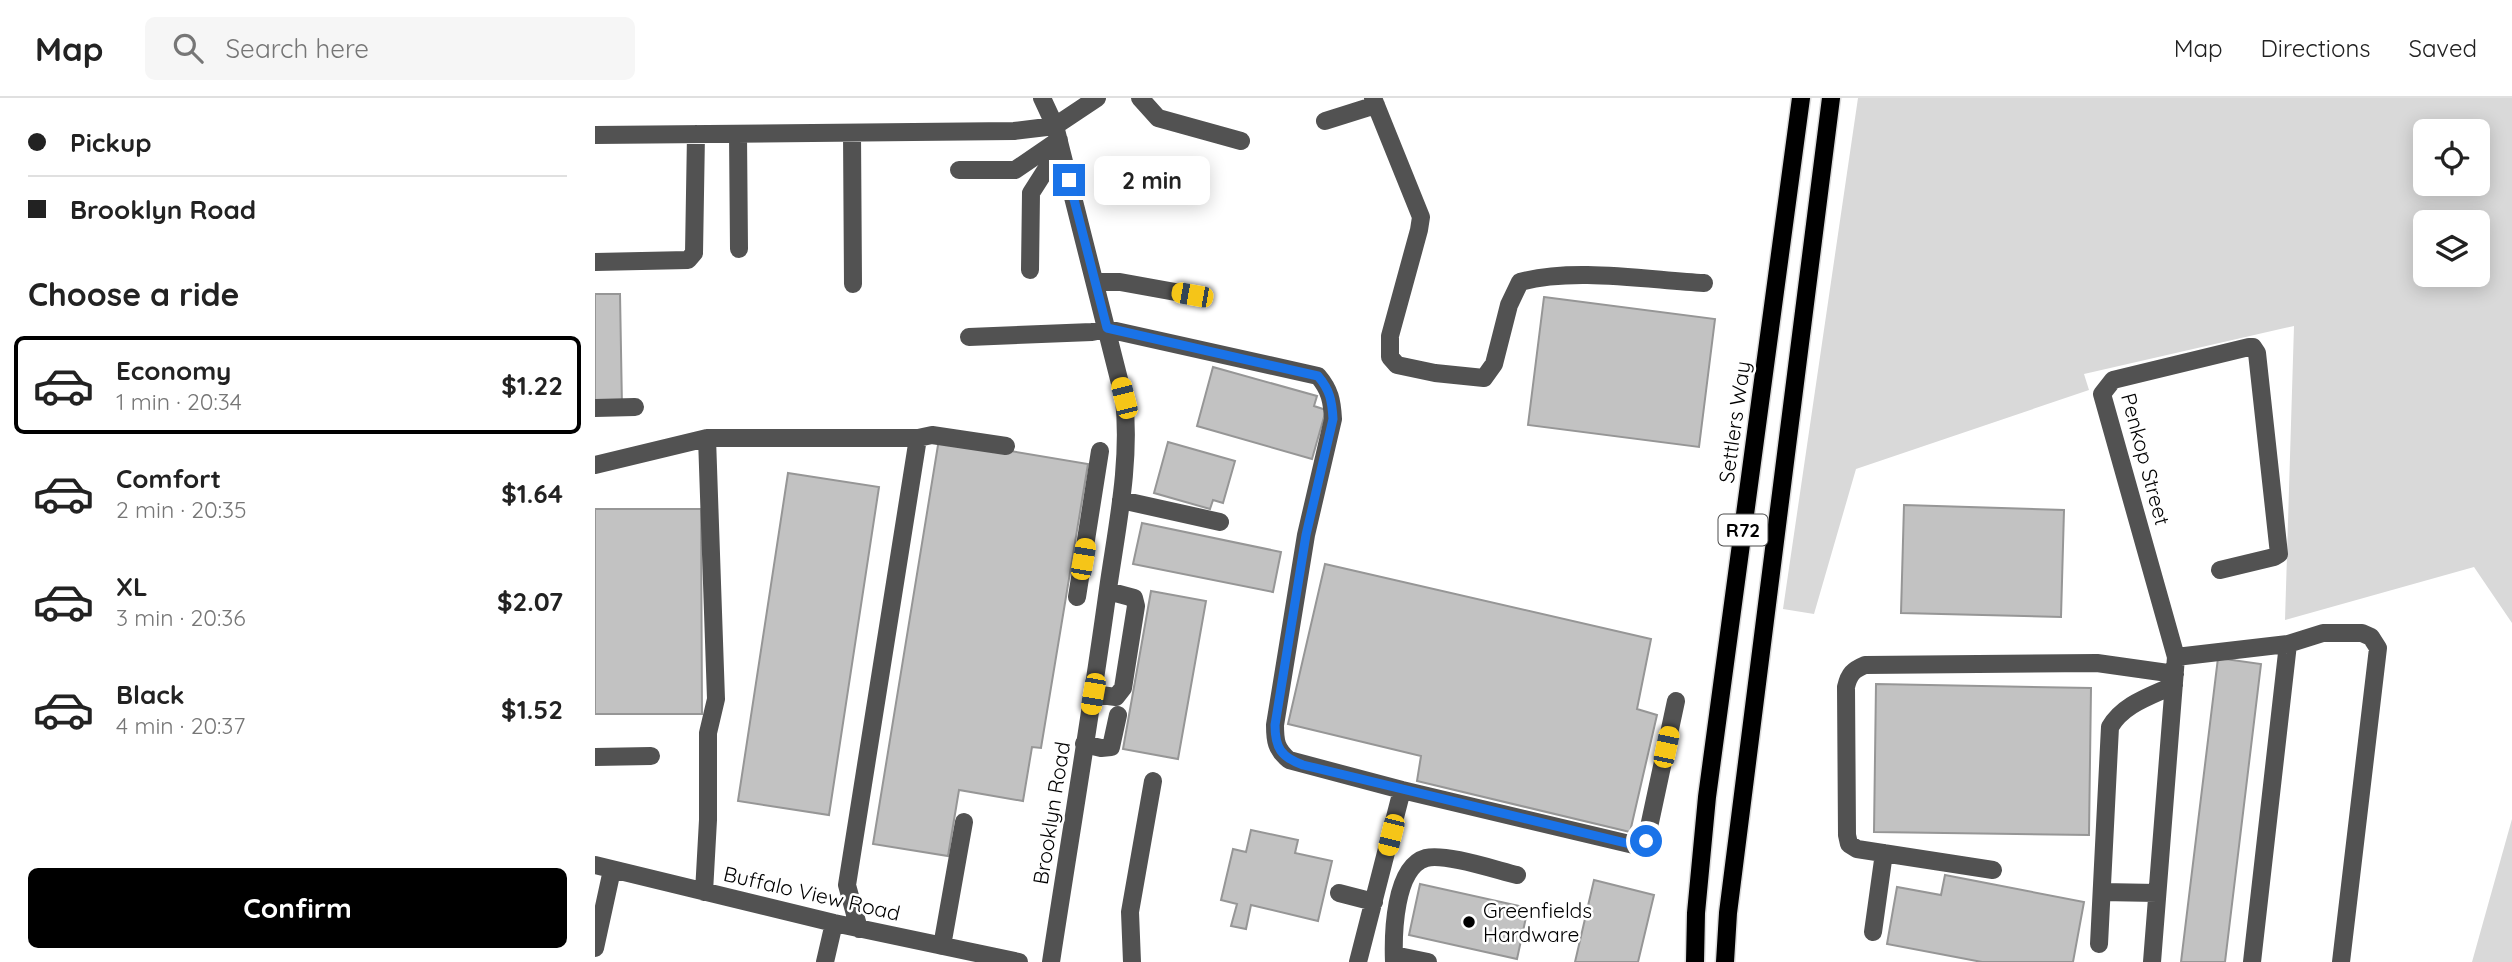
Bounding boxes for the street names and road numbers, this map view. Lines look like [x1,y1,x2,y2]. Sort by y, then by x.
street label: Settlers Way [1713,359,1755,485]
street label: Penkop Street [2116,390,2176,528]
road number: R72 [1719,514,1767,546]
street label: Brooklyn Road [1027,740,1075,886]
street label: Buffalo View Road [721,860,903,926]

